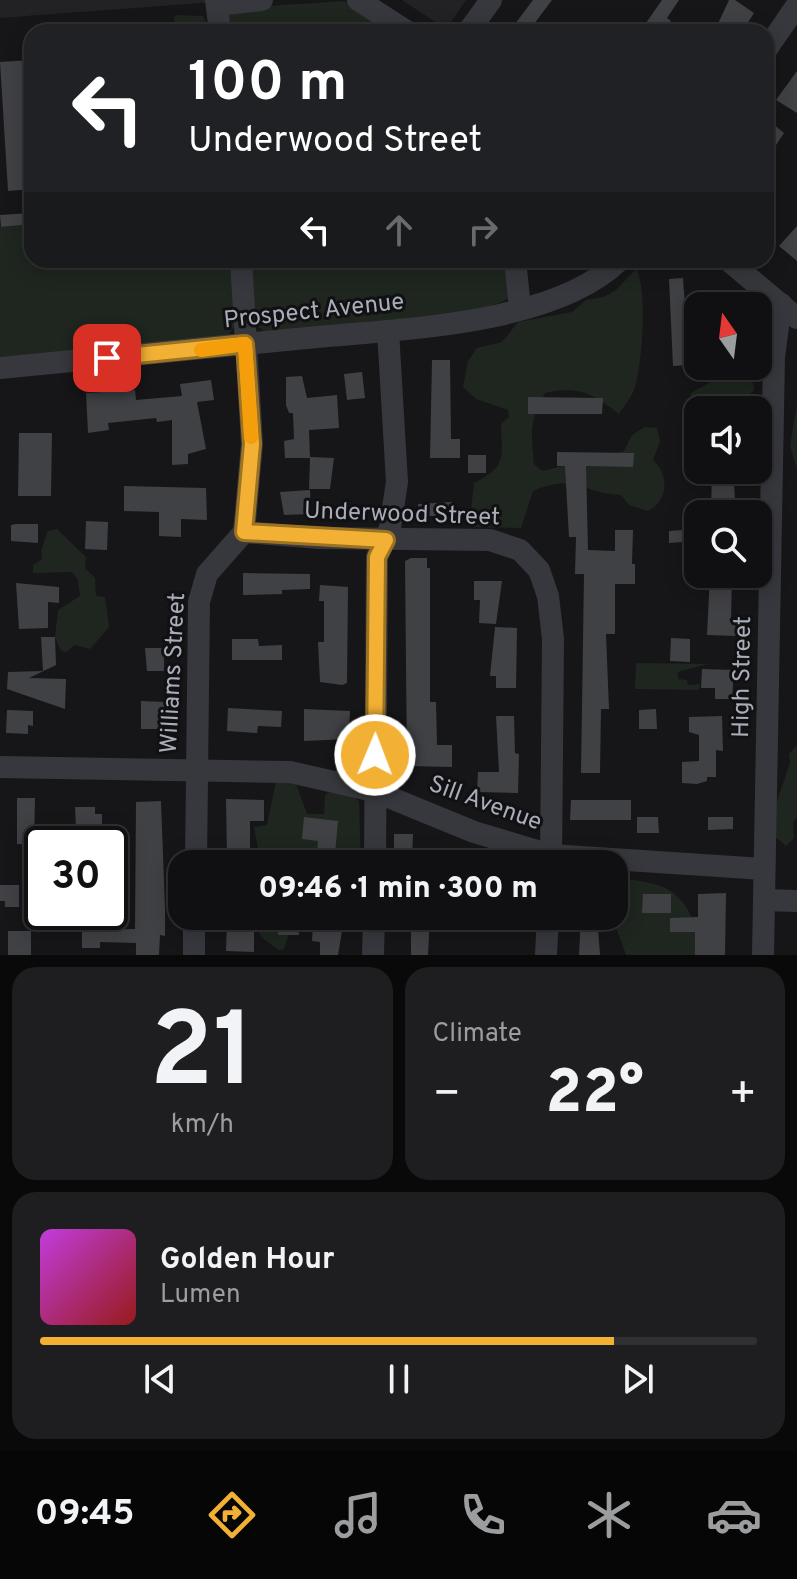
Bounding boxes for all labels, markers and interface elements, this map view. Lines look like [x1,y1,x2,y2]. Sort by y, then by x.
text: 100 m [188,50,347,120]
icon: left [56,56,160,160]
text: Underwood Street [188,119,482,165]
icon: left [293,208,337,252]
icon: ahead [377,208,421,252]
icon: right [461,208,505,252]
street label: Prospect Avenue [222,288,406,336]
north arrow [684,292,772,380]
map controls [684,292,772,588]
pin [73,324,141,392]
icon: arrive [85,336,129,380]
button: sound [684,396,772,484]
street label: Underwood Street [303,497,501,533]
button: search [684,500,772,588]
street label: Williams Street [155,592,193,754]
street label: High Street [727,616,759,738]
position arrow [333,713,417,797]
street label: Sill Avenue [424,770,546,838]
speed limit sign: 30 [24,826,128,930]
text: 09:46 · 1 min · 300 m [258,871,538,908]
text: 21 [150,991,255,1123]
text: Climate [433,1018,522,1051]
text: 22° [546,1058,644,1134]
text: − [433,1068,461,1124]
text: + [729,1068,757,1124]
text: km/h [171,1109,234,1142]
text: Golden Hour [160,1242,334,1279]
text: Lumen [160,1279,241,1312]
icon: previous [138,1357,182,1401]
icon: pause [377,1357,421,1401]
icon: next [616,1357,660,1401]
icon: directions [204,1487,260,1543]
icon: music [330,1487,386,1543]
icon: phone [455,1487,511,1543]
icon: climate [581,1487,637,1543]
icon: car [706,1487,762,1543]
text: 09:45 [35,1492,134,1538]

